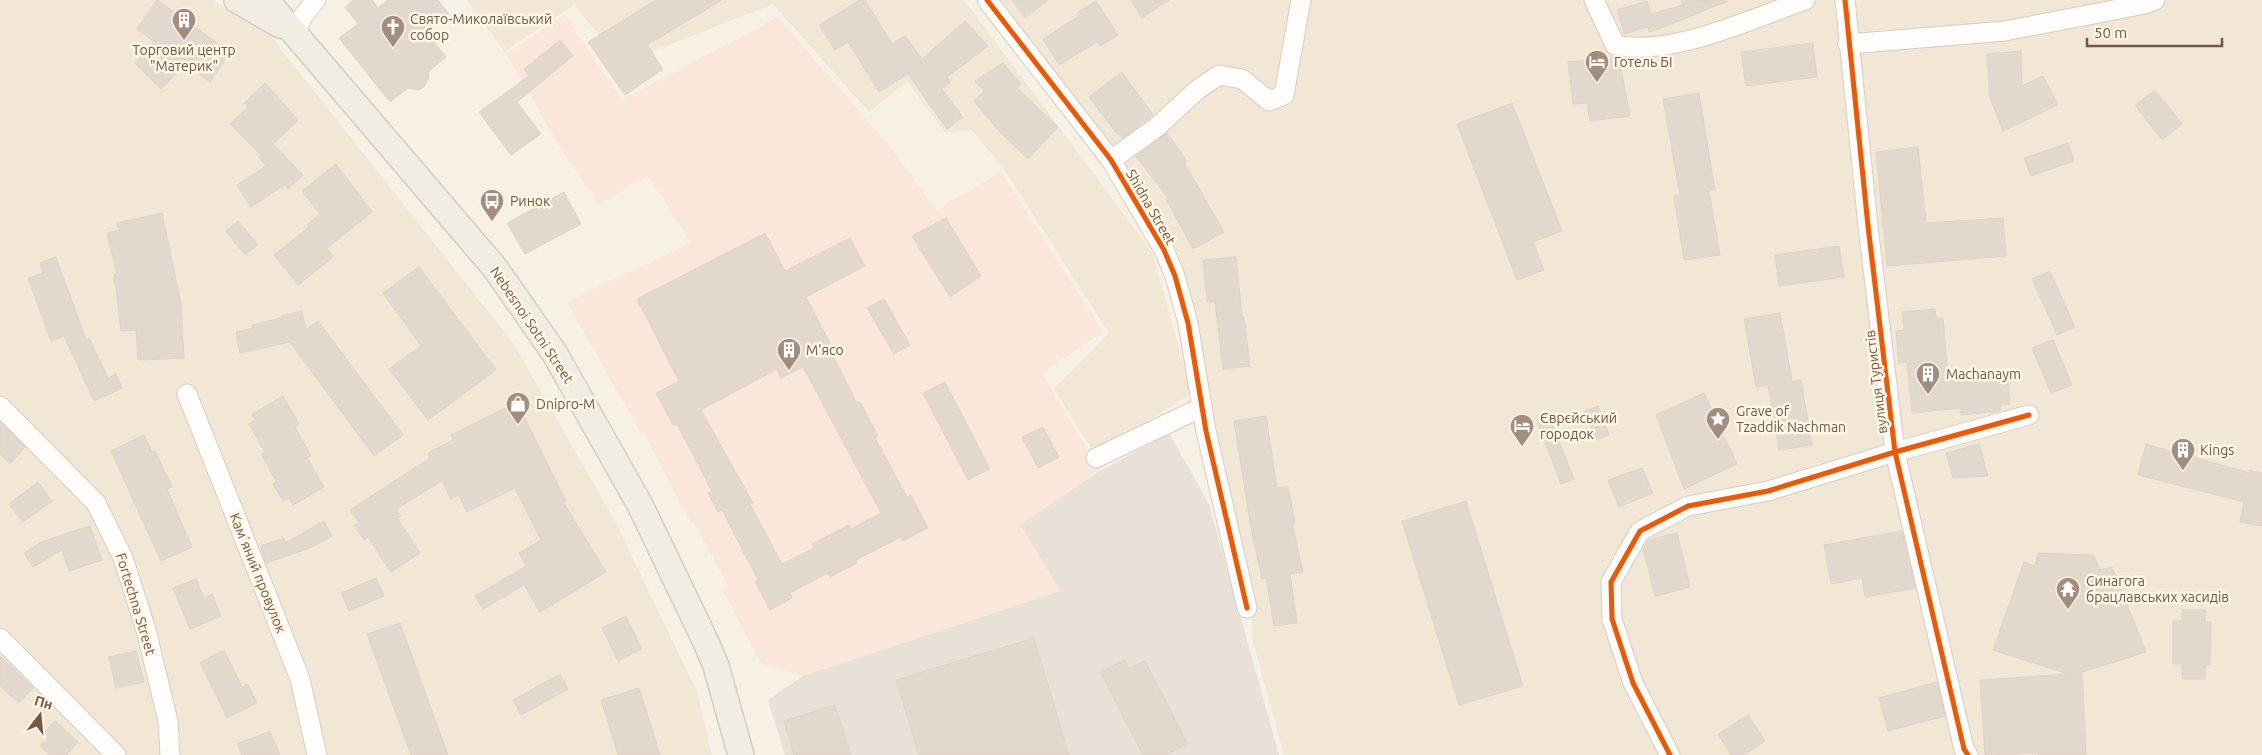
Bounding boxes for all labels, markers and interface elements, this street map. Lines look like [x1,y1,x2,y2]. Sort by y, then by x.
building icon: Торговий центр "Материк" [171,7,197,41]
place label: Свято-Миколаївський собор [410,11,552,43]
church icon: Свято-Миколаївський собор [380,14,406,48]
scale bar [2087,15,2222,47]
text: 50 m [2094,24,2127,41]
place label: Торговий центр "Материк" [132,42,236,74]
hotel icon: Готель БІ [1584,49,1610,83]
place label: Готель БІ [1614,54,1673,70]
street label: Shidna Street [1123,166,1179,248]
bus stop icon: Ринок [479,188,505,222]
place label: Ринок [510,193,550,209]
street label: Nebesnoi Sotni Street [487,264,577,387]
street label: вулиця Туристів [1862,329,1890,435]
building icon: М'ясо [776,337,802,371]
place label: М'ясо [806,342,844,358]
building icon: Machanaym [1915,361,1941,395]
place label: Machanaym [1946,366,2021,382]
shop icon: Dnipro-M [505,391,531,425]
place label: Dnipro-M [536,396,595,412]
place label: Grave of Tzaddik Nachman [1736,403,1846,435]
place icon: Grave of Tzaddik Nachman [1705,406,1731,440]
place label: Єврєйський городок [1540,410,1617,442]
hotel icon: Єврєйський городок [1509,413,1535,447]
building icon: Kings [2170,437,2196,471]
place label: Kings [2200,442,2234,458]
street label: Камʼяний провулок [227,511,289,635]
street label: Fortechna Street [113,551,159,658]
place label: Синагога брацлавських хасидів [2086,573,2229,605]
temple icon: Синагога брацлавських хасидів [2055,576,2081,610]
north arrow [15,690,65,740]
text: Пн [33,692,55,713]

